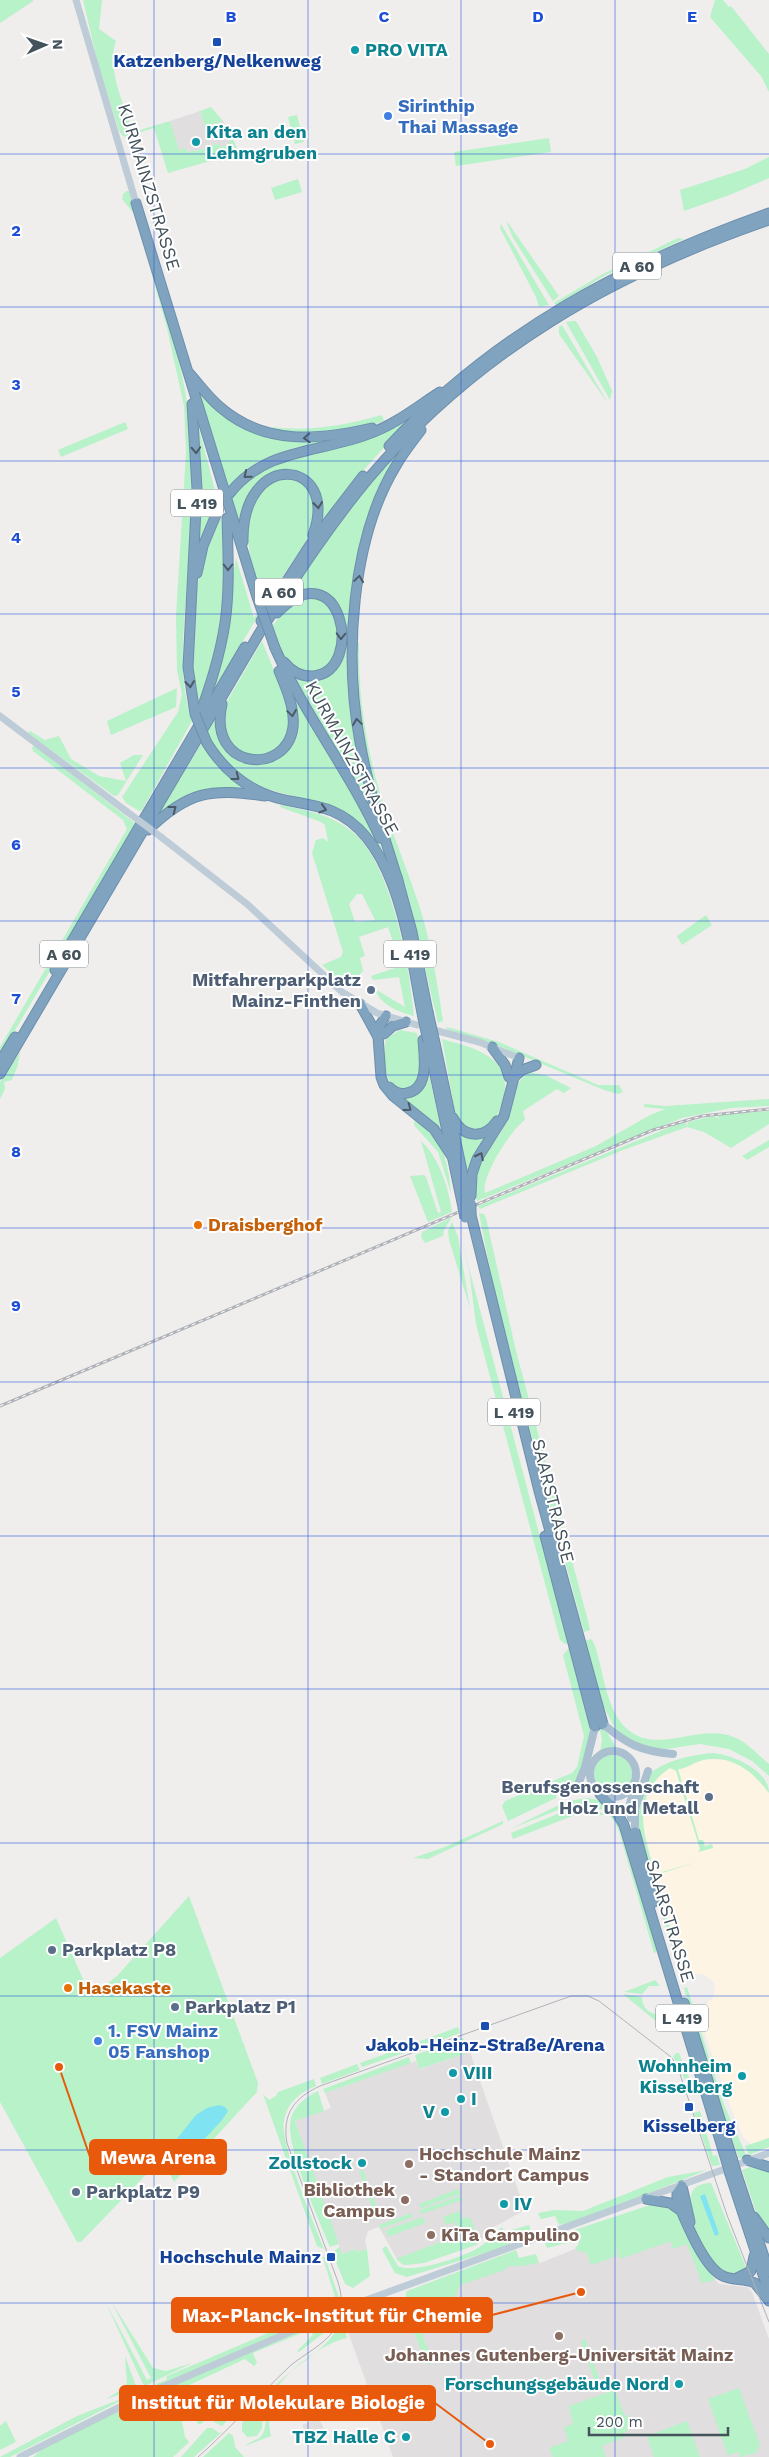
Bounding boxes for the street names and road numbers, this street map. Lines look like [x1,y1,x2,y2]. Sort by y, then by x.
street label: KURMAINZSTRASSE [114,101,185,273]
road number: A 60 [613,252,661,280]
road number: L 419 [171,489,223,516]
road number: A 60 [255,578,303,606]
street label: KURMAINZSTRASSE [301,677,404,839]
road number: A 60 [40,941,88,968]
road number: L 419 [384,941,436,968]
road number: L 419 [488,1398,540,1425]
street label: SAARSTRASSE [528,1437,579,1565]
street label: SAARSTRASSE [642,1857,699,1985]
road number: L 419 [656,2005,708,2032]

